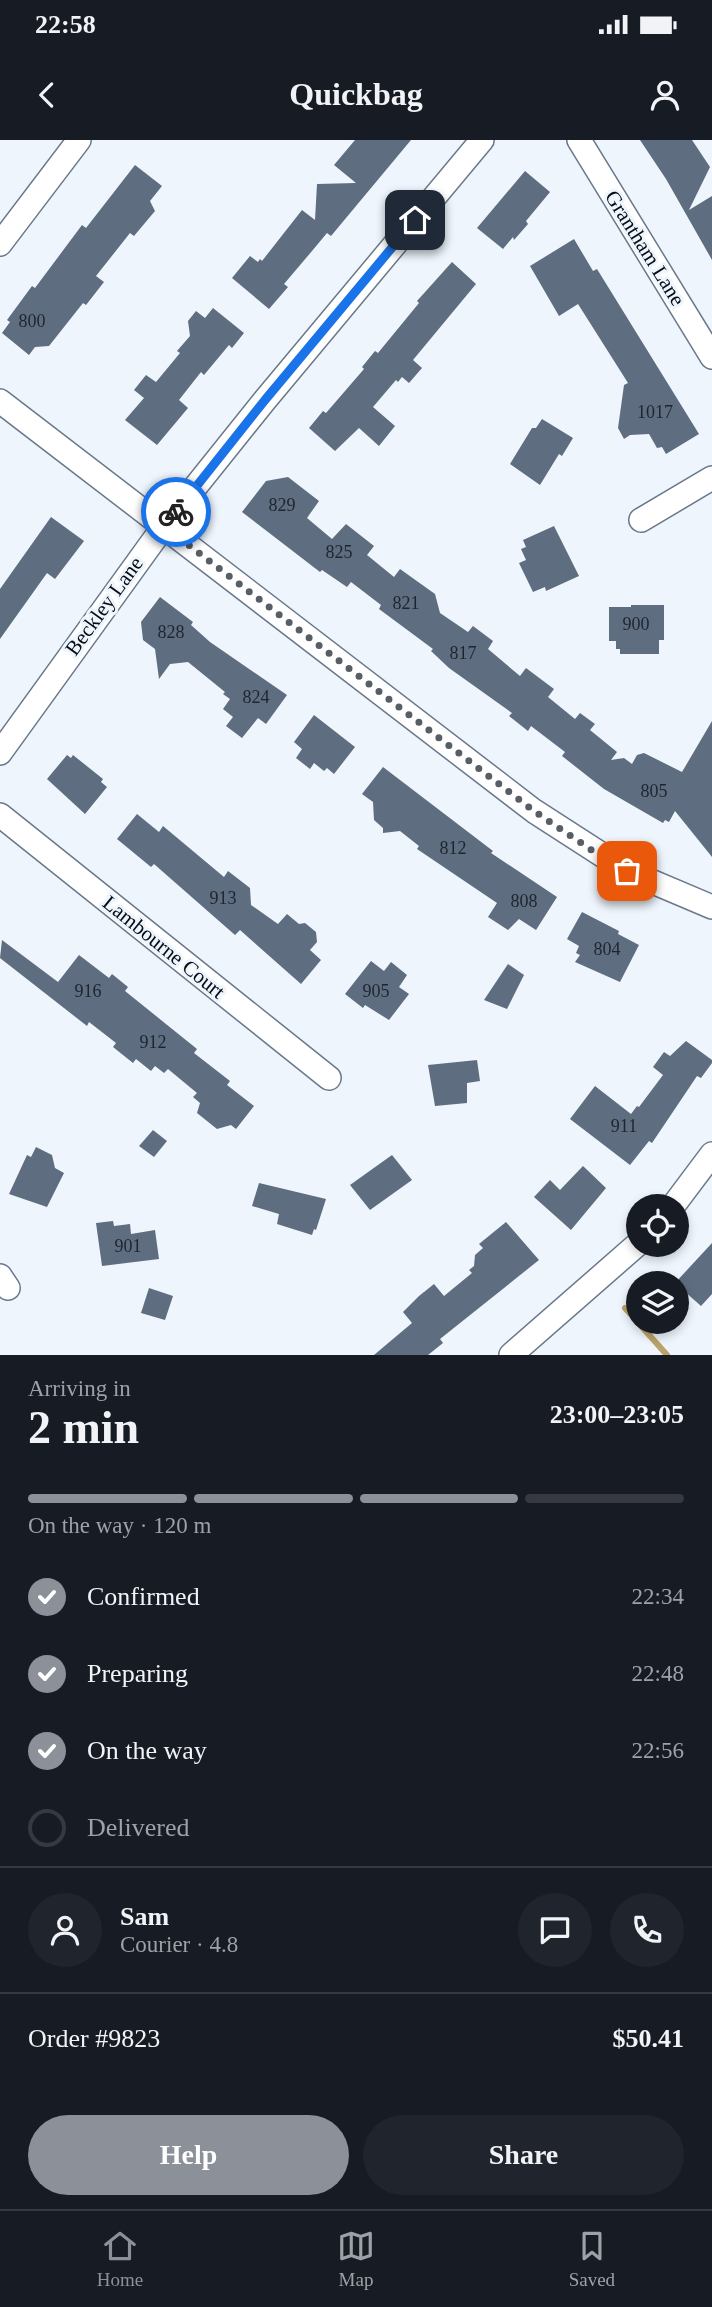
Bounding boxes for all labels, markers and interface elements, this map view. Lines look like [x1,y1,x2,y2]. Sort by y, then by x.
text: 22:58 [35,10,96,39]
icon: back [28,76,66,114]
text: Quickbag [289,76,423,112]
icon: person [646,76,684,114]
street label: Grantham Lane [600,186,690,310]
pin [385,190,445,250]
icon: home [396,201,434,239]
house number: 800 [19,311,46,331]
house number: 1017 [637,402,673,422]
courier [141,477,211,547]
icon: bike [157,493,195,531]
house number: 829 [269,495,296,515]
house number: 825 [326,542,353,562]
street label: Beckley Lane [60,552,148,660]
house number: 821 [393,593,420,613]
house number: 900 [623,614,650,634]
house number: 828 [158,622,185,642]
house number: 817 [450,643,477,663]
house number: 824 [243,687,270,707]
house number: 805 [641,781,668,801]
house number: 812 [440,838,467,858]
pin [597,841,657,901]
icon: bag [608,852,646,890]
house number: 913 [210,888,237,908]
street label: Lambourne Court [98,891,230,1004]
house number: 808 [511,891,538,911]
house number: 804 [594,939,621,959]
house number: 916 [75,981,102,1001]
house number: 905 [363,981,390,1001]
house number: 912 [140,1032,167,1052]
house number: 911 [611,1116,637,1136]
map controls [626,1194,689,1334]
button: locate [626,1194,689,1257]
house number: 901 [115,1236,142,1256]
button: layers [626,1271,689,1334]
text: Arriving in [28,1376,131,1401]
text: 23:00–23:05 [550,1400,684,1429]
text: 2 min [28,1402,139,1453]
text: On the way · 120 m [28,1513,211,1538]
icon: check [28,1578,66,1616]
text: Confirmed [87,1582,200,1611]
text: 22:34 [632,1584,684,1609]
icon: check [28,1655,66,1693]
text: Preparing [87,1659,188,1688]
text: 22:48 [632,1661,684,1686]
icon: check [28,1732,66,1770]
text: On the way [87,1736,207,1765]
text: 22:56 [632,1738,684,1763]
text: Delivered [87,1813,190,1842]
button: person [28,1893,102,1967]
button: chat [518,1893,592,1967]
button: phone [610,1893,684,1967]
text: Sam [120,1902,169,1931]
text: Courier · 4.8 [120,1932,238,1957]
text: Order #9823 [28,2024,160,2053]
text: $50.41 [613,2024,684,2053]
button: Help [28,2115,349,2195]
button: Share [363,2115,684,2195]
tab: Home [97,2227,143,2291]
tab: Map [337,2227,375,2291]
tab: Saved [569,2227,615,2291]

